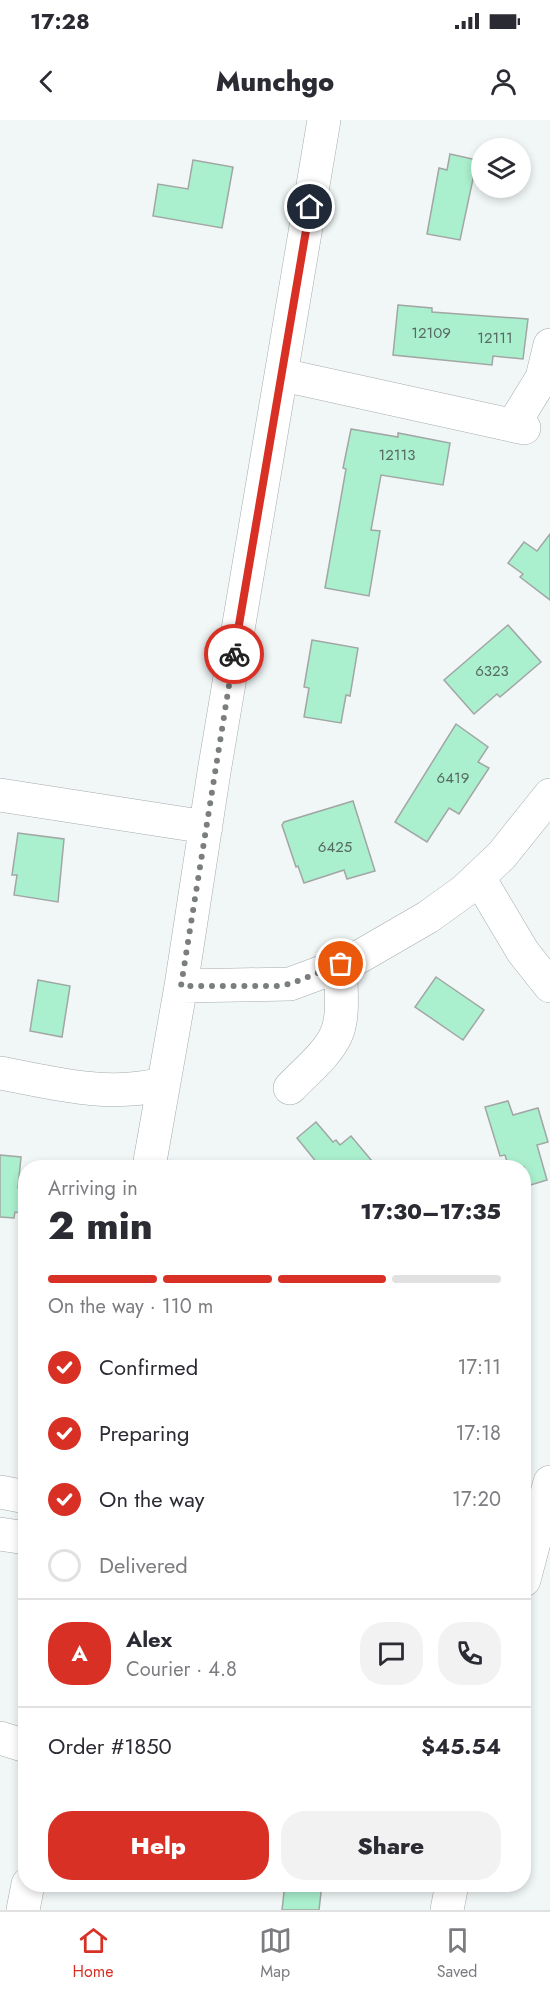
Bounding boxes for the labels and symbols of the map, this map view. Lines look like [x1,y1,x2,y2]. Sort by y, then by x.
pin [284,181,335,232]
house number: 12109 [411,322,451,344]
house number: 12111 [477,327,513,349]
house number: 12113 [379,444,415,466]
courier [204,624,264,684]
house number: 6323 [475,660,509,682]
house number: 6419 [437,767,469,789]
house number: 6425 [318,836,352,858]
pin [315,938,366,989]

